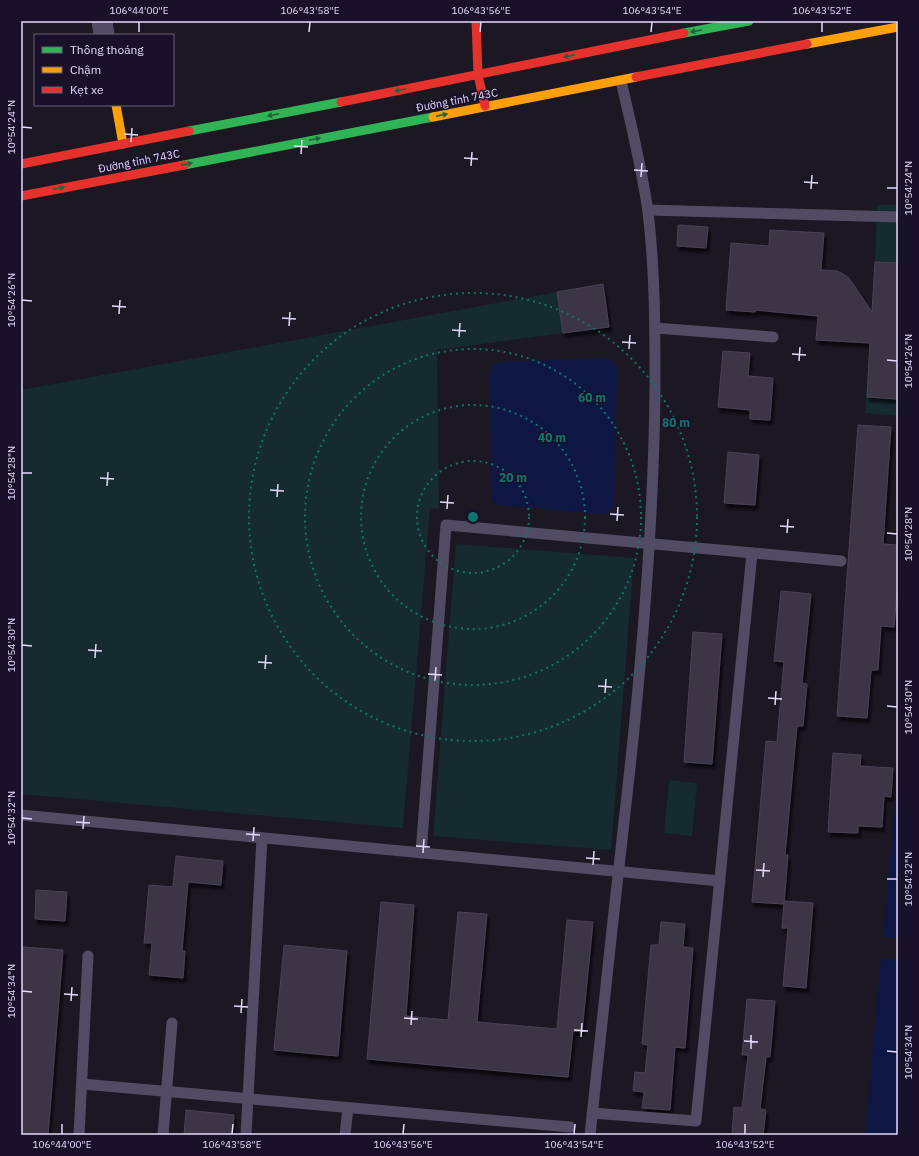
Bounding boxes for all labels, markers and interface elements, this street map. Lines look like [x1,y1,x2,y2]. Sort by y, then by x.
text: 106°44'00"E [109,4,169,17]
text: 106°43'58"E [280,4,340,17]
text: 106°43'56"E [451,4,511,17]
text: 106°43'54"E [622,4,682,17]
text: 106°43'52"E [792,4,852,17]
one-way arrow [690,28,703,34]
legend [34,34,174,106]
text: Thông thoáng [70,42,144,57]
one-way arrow [563,53,575,59]
text: Chậm [70,62,101,77]
text: Kẹt xe [70,82,104,97]
street label: Đường tỉnh 743C [415,85,499,115]
one-way arrow [394,88,407,94]
text: 10°54'24"N [5,100,18,154]
one-way arrow [436,111,448,117]
one-way arrow [267,112,279,118]
one-way arrow [309,136,321,142]
street label: Đường tỉnh 743C [97,146,181,176]
one-way arrow [181,161,193,167]
text: 10°54'24"N [902,161,915,215]
one-way arrow [53,185,65,191]
text: 10°54'26"N [5,273,18,327]
text: 10°54'26"N [902,334,915,388]
text: 60 m [578,390,606,405]
text: 80 m [662,415,690,430]
text: 40 m [538,430,566,445]
text: 10°54'28"N [5,446,18,500]
text: 20 m [499,470,527,485]
text: 10°54'28"N [902,507,915,561]
centre of rings [466,510,480,524]
text: 10°54'30"N [5,618,18,672]
text: 10°54'30"N [902,680,915,734]
text: 10°54'32"N [5,791,18,845]
text: 10°54'32"N [902,852,915,906]
text: 10°54'34"N [5,964,18,1018]
text: 10°54'34"N [902,1025,915,1079]
text: 106°44'00"E [32,1138,92,1151]
text: 106°43'58"E [202,1138,262,1151]
text: 106°43'56"E [373,1138,433,1151]
text: 106°43'54"E [544,1138,604,1151]
text: 106°43'52"E [715,1138,775,1151]

